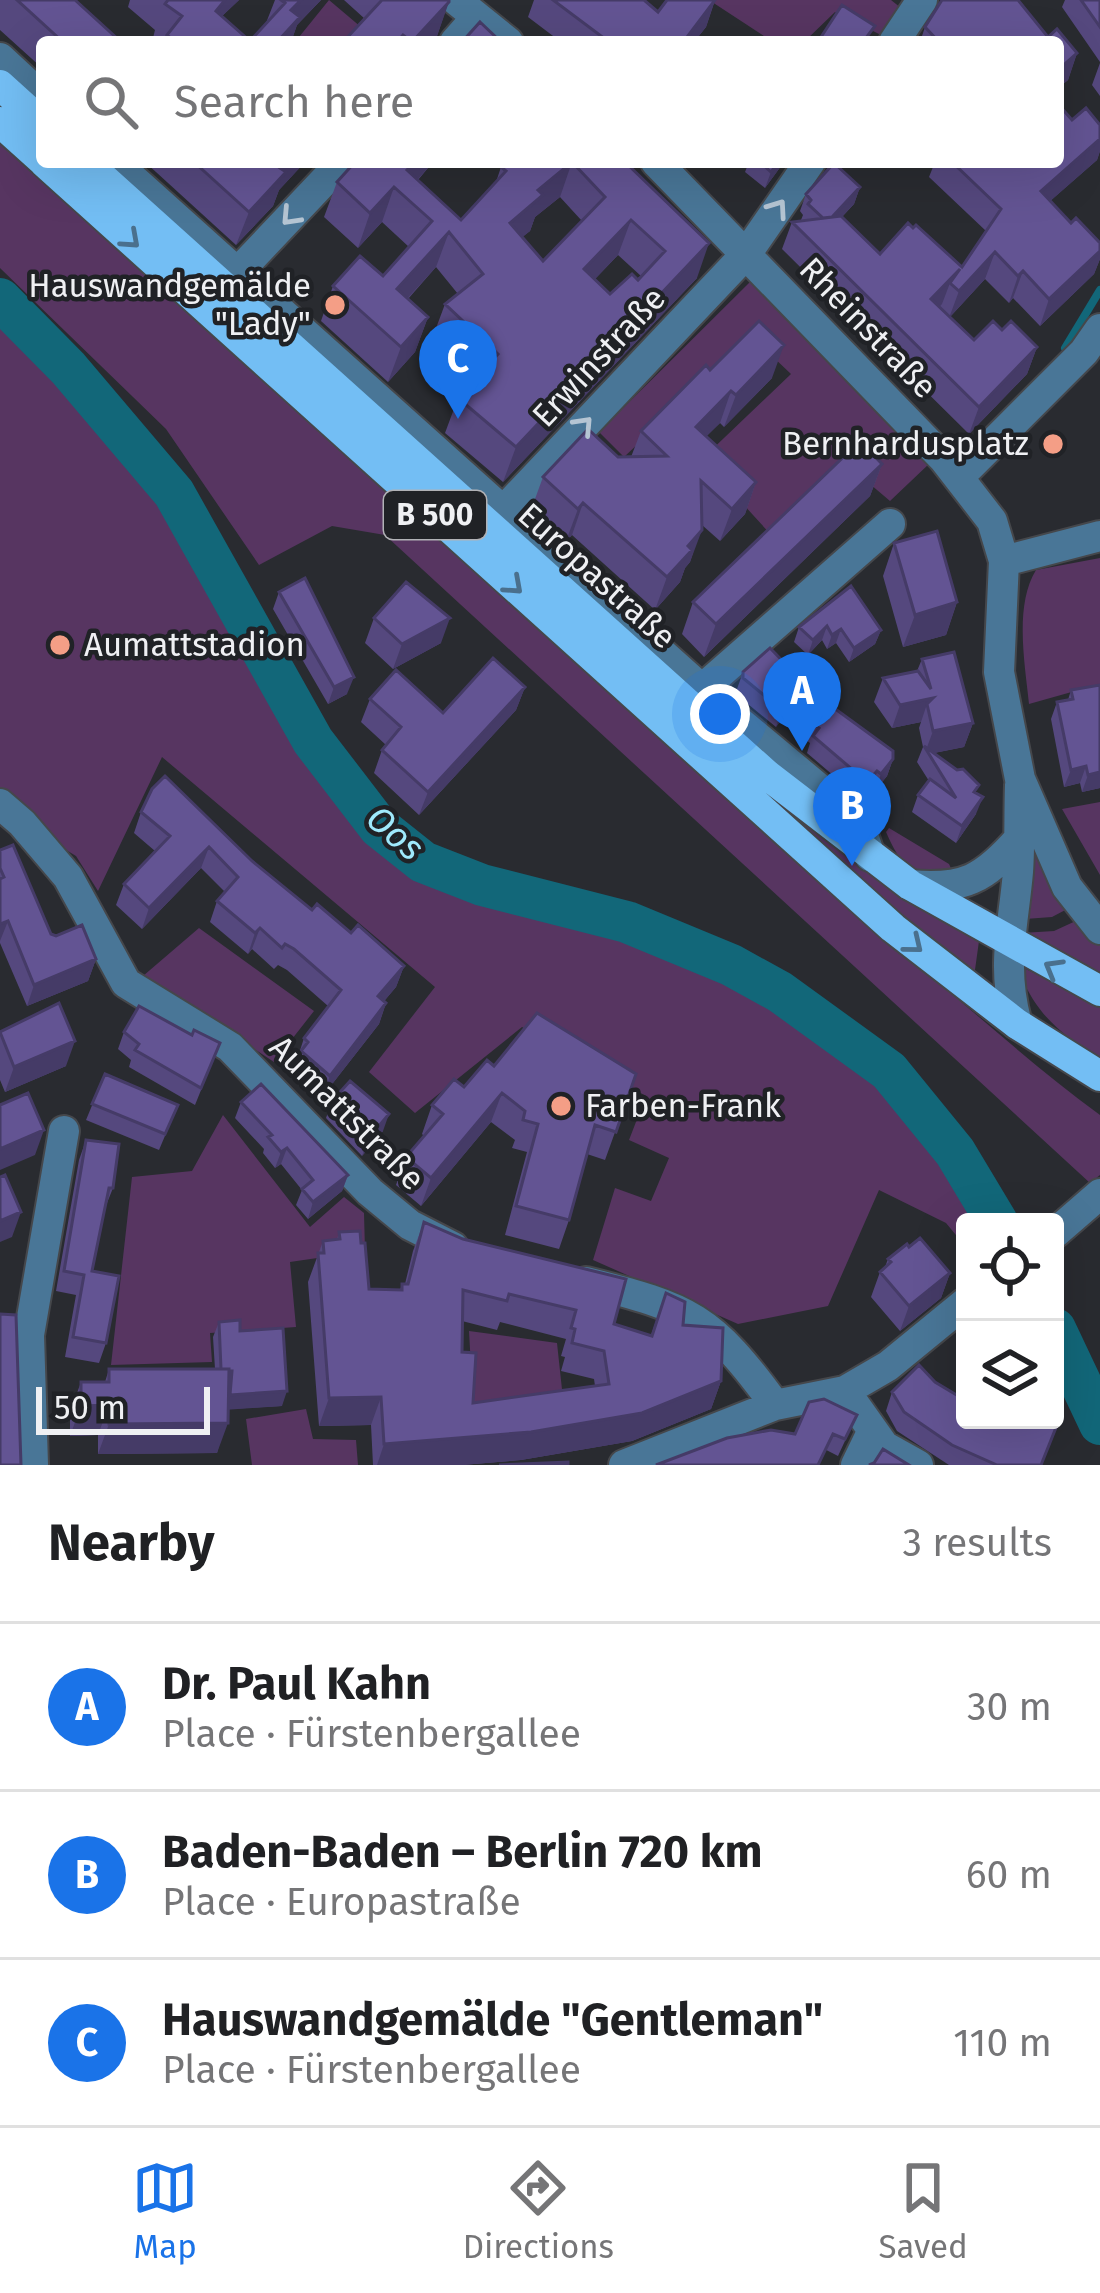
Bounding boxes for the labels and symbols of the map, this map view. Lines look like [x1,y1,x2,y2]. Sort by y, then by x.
one-way arrow [764,199,786,221]
one-way arrow [282,203,304,225]
one-way arrow [118,226,139,248]
street label: Rheinstraße [791,249,945,407]
place label: Hauswandgemälde "Lady" [28,266,311,344]
street label: Erwinstraße [524,279,674,435]
marker: Hauswandgemälde "Lady" [322,292,348,318]
pin: C [419,320,497,419]
one-way arrow [570,417,592,439]
place label: Bernhardusplatz [782,424,1029,464]
marker: Bernhardusplatz [1040,431,1066,457]
road number: B 500 [384,491,486,539]
street label: Europastraße [510,495,684,657]
one-way arrow [500,572,522,594]
place label: Aumattstadion [84,625,305,665]
marker: Aumattstadion [47,632,73,658]
pin: A [763,652,841,751]
your location [690,684,750,744]
pin: B [813,767,891,866]
water label: Oos [357,796,433,870]
one-way arrow [900,931,922,952]
one-way arrow [1044,959,1066,982]
street label: Aumattstraße [261,1027,433,1199]
place label: Farben-Frank [585,1086,781,1126]
marker: Farben-Frank [548,1093,574,1119]
scale bar [36,1381,210,1434]

